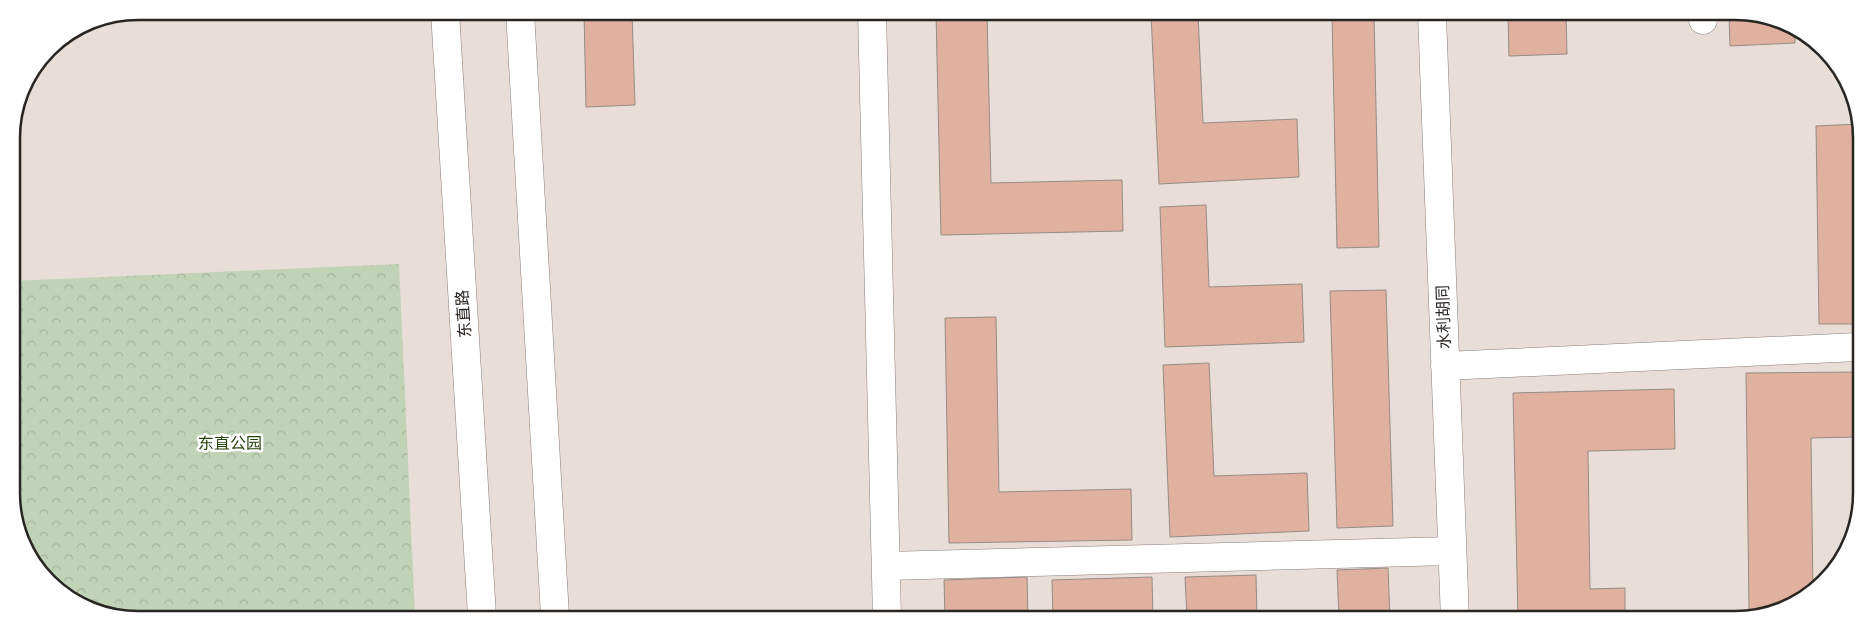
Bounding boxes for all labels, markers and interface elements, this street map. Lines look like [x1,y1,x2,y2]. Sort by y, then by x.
street label: 水利胡同 [1433,285,1454,349]
street label: 东直路 [452,289,475,339]
park label: 东直公园 [198,434,262,453]

